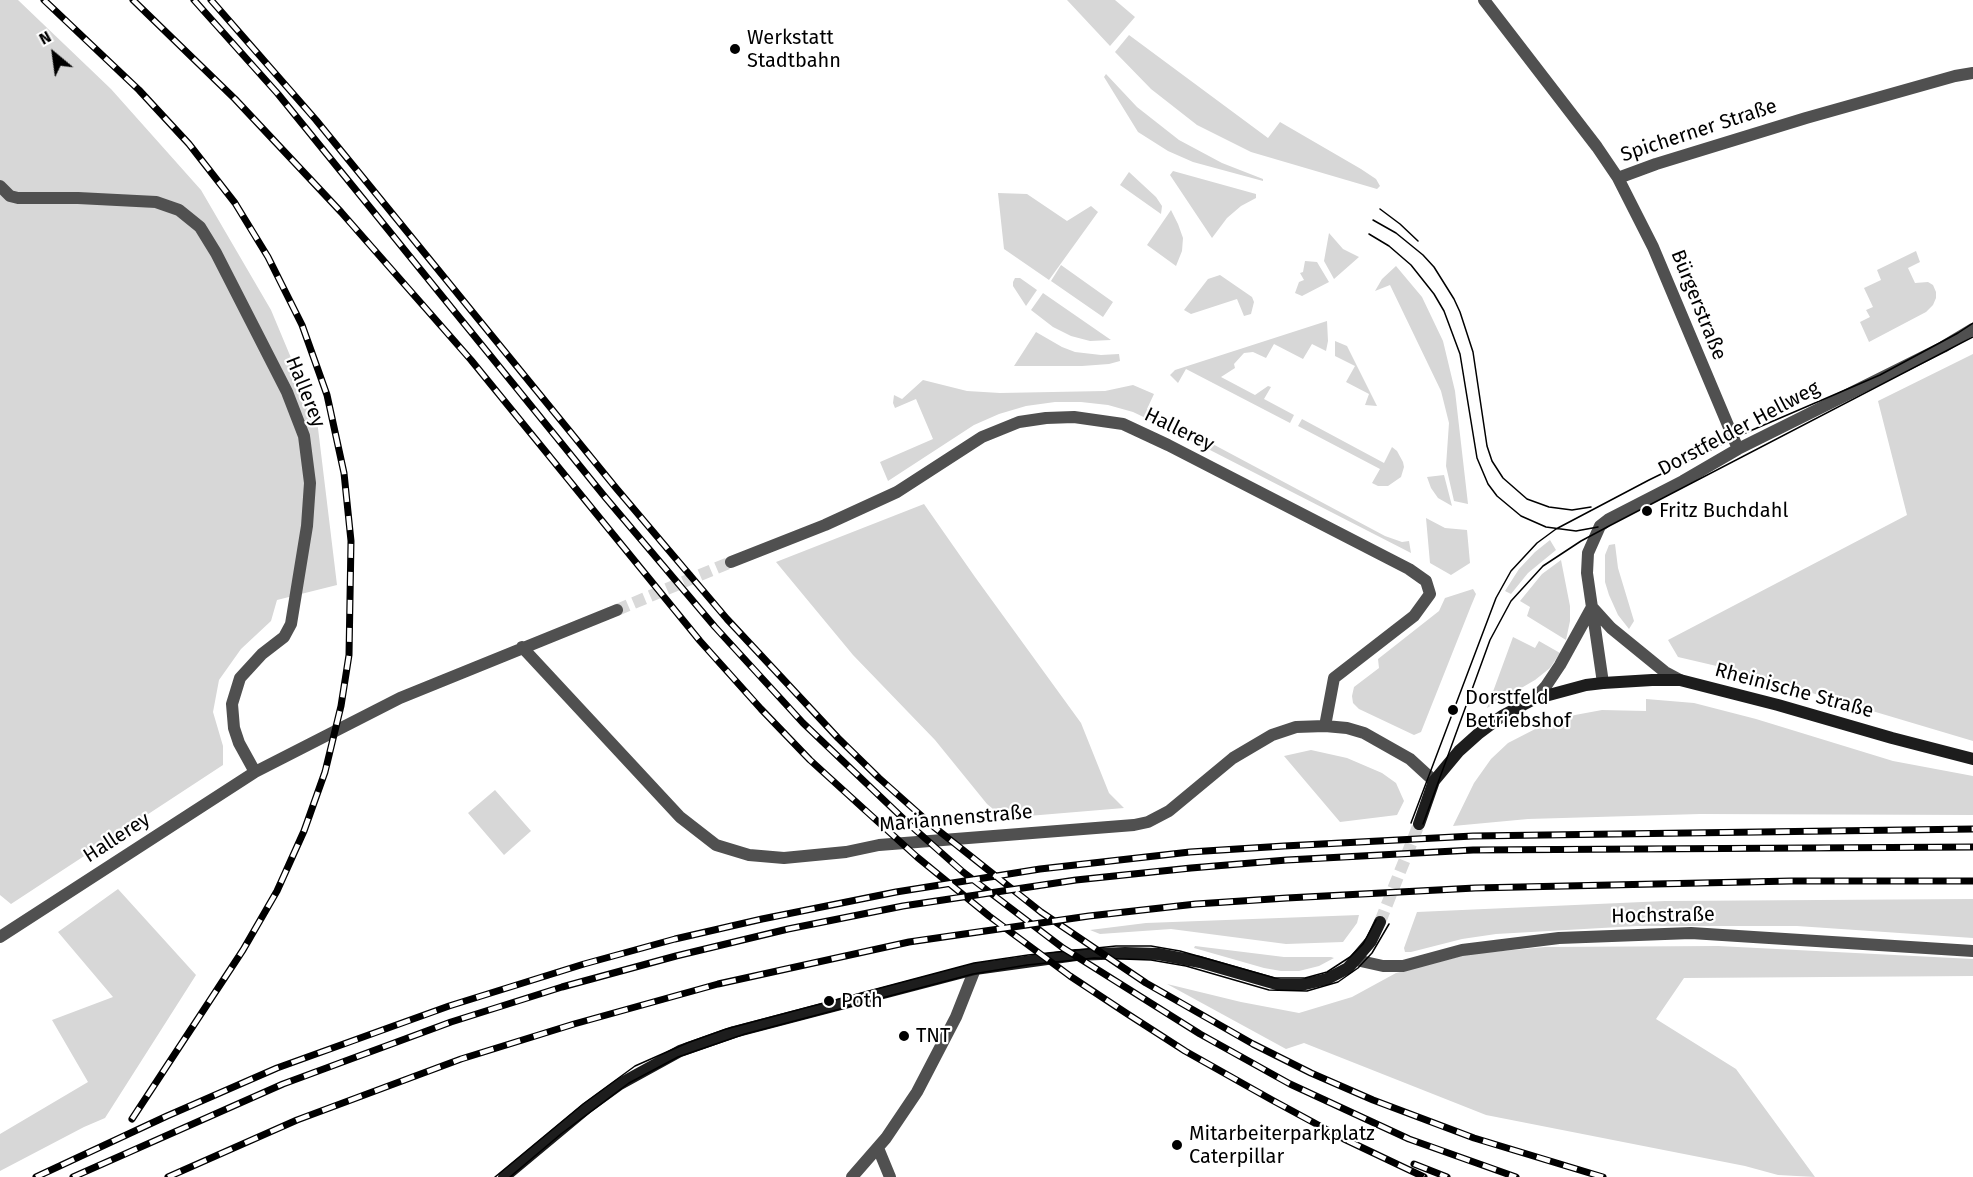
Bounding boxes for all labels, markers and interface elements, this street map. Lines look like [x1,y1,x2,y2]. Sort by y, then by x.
north arrow [24,24,84,84]
place label: Werkstatt Stadtbahn [747,26,841,73]
text: N [36,27,54,49]
marker: Werkstatt Stadtbahn [728,42,742,56]
street label: Spicherner Straße [1618,94,1780,168]
street label: Bürgerstraße [1665,246,1731,364]
street label: Hallerey [280,353,330,431]
street label: Dorstfelder Hellweg [1654,376,1824,482]
street label: Hallerey [1140,403,1218,457]
place label: Fritz Buchdahl [1659,499,1788,523]
marker: Fritz Buchdahl [1640,504,1654,518]
street label: Rheinische Straße [1712,658,1876,724]
place label: Dorstfeld Betriebshof [1465,686,1571,733]
marker: Dorstfeld Betriebshof [1446,703,1460,717]
street label: Mariannenstraße [878,800,1034,838]
street label: Hallerey [79,808,155,868]
street label: Hochstraße [1611,903,1715,929]
place label: Poth [841,989,883,1013]
marker: Poth [822,994,836,1008]
place label: TNT [916,1024,950,1048]
marker: TNT [897,1029,911,1043]
place label: Mitarbeiterparkplatz Caterpillar [1189,1122,1375,1169]
marker: Mitarbeiterparkplatz Caterpillar [1170,1138,1184,1152]

